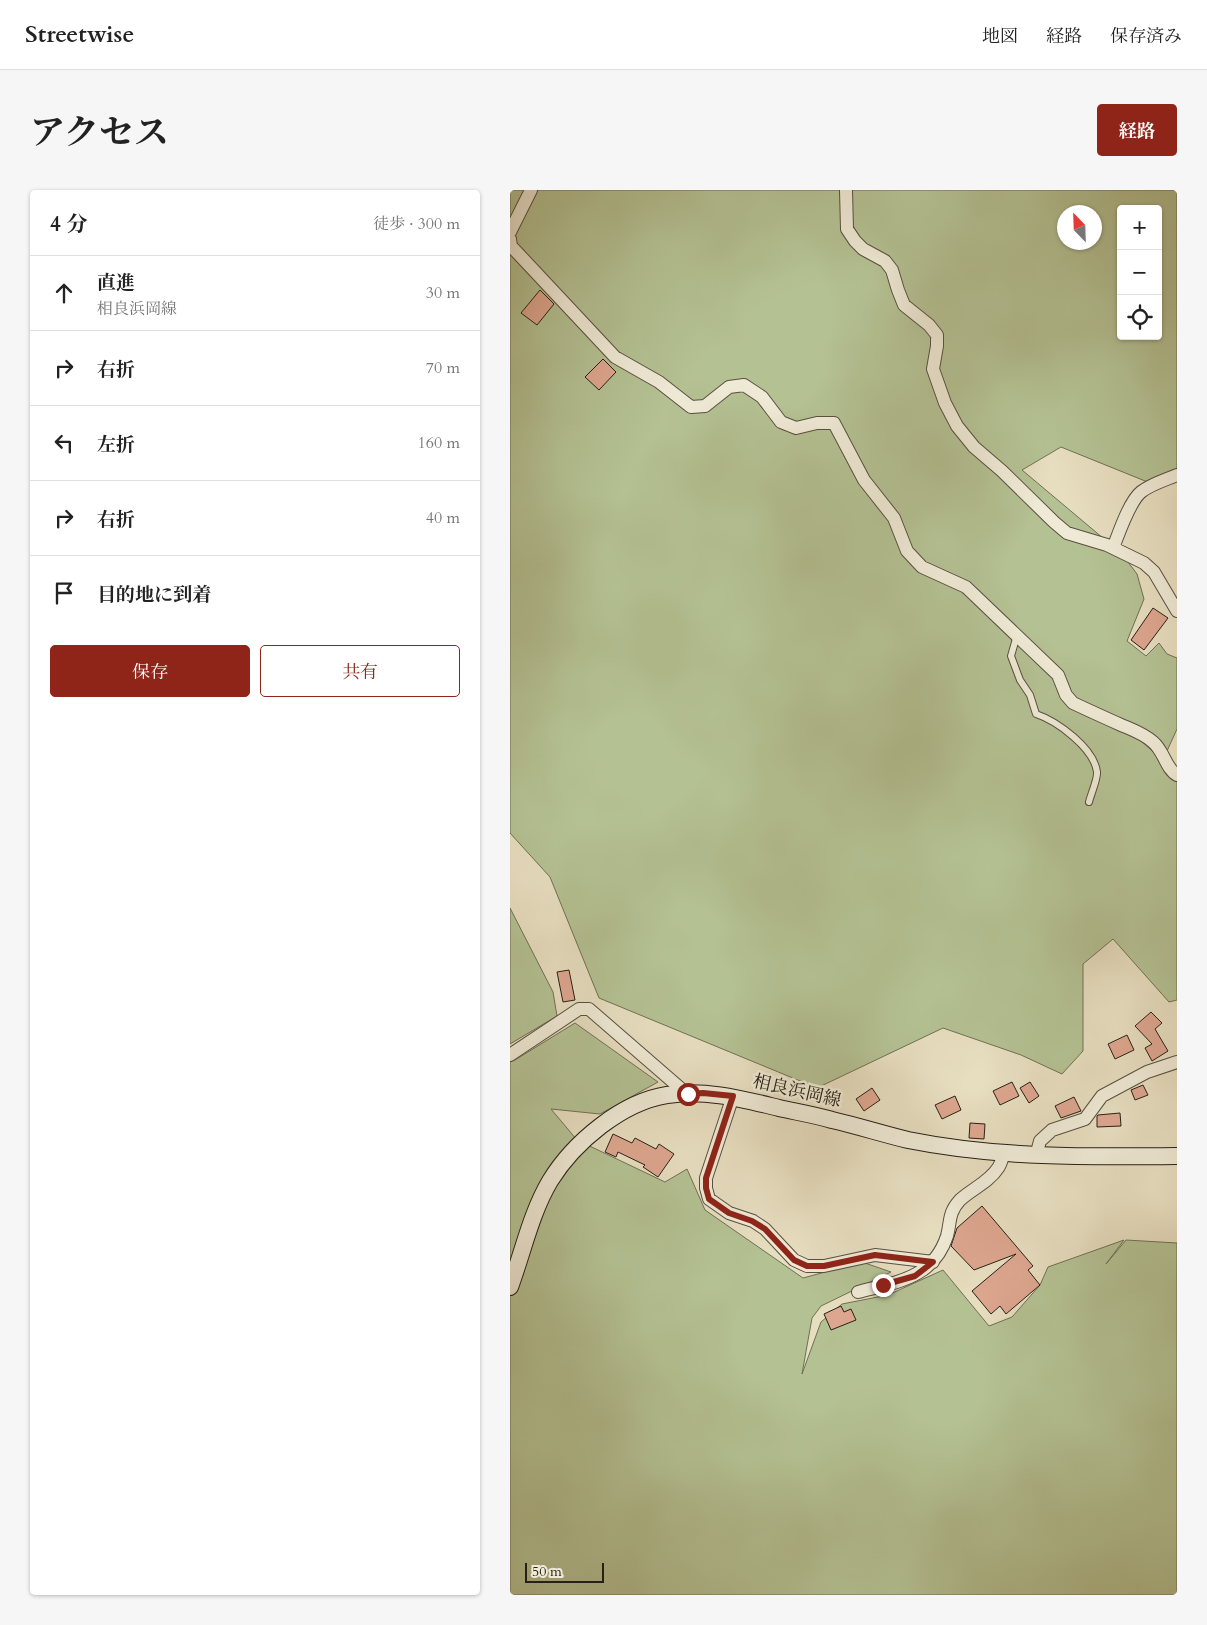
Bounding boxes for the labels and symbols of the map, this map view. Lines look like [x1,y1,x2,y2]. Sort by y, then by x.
north arrow [1057,205,1102,250]
street label: 相良浜岡線 [750,1069,844,1113]
route start [677,1083,700,1106]
route end [872,1274,895,1297]
scale bar [525,1560,604,1583]

